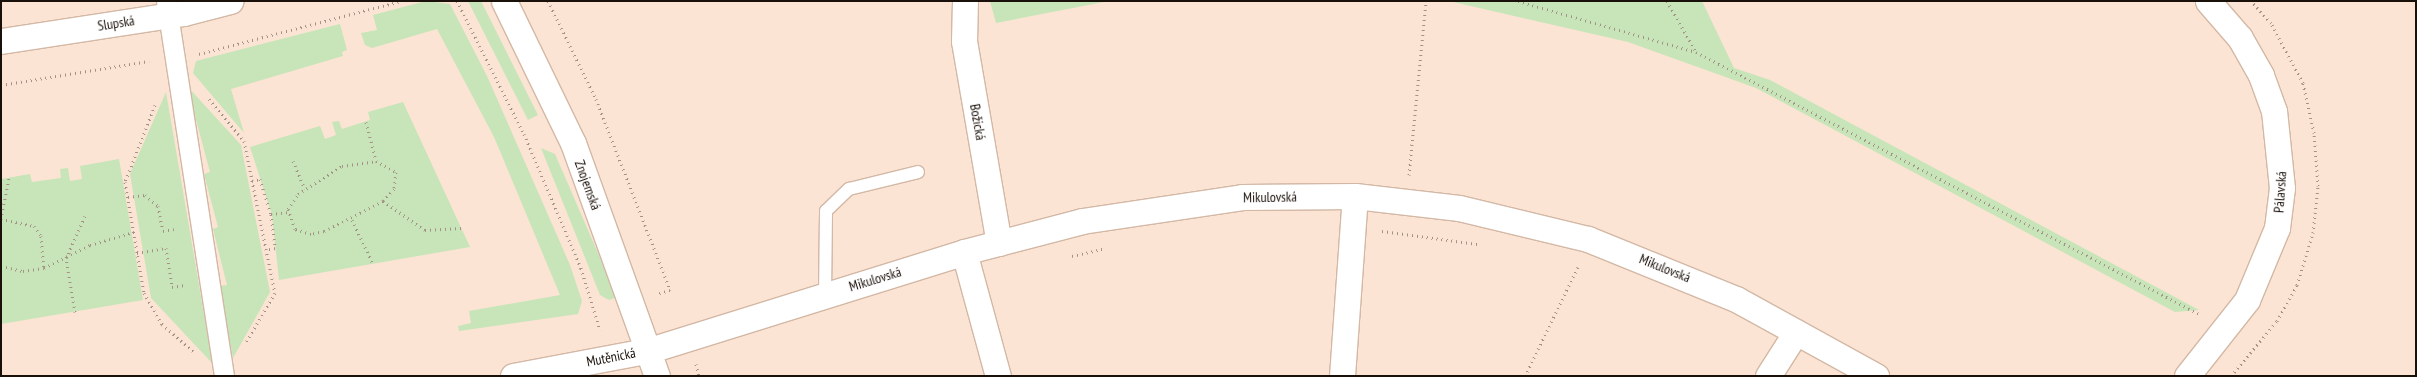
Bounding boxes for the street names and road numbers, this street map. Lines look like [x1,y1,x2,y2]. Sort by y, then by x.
street label: Slupská [96,12,136,34]
street label: Božická [967,103,989,141]
street label: Znojemská [571,158,605,212]
street label: Pálavská [2270,170,2290,214]
street label: Mikulovská [1243,188,1297,206]
street label: Mikulovská [1637,250,1693,286]
street label: Mikulovská [847,263,903,295]
street label: Mutěnická [585,344,637,370]

